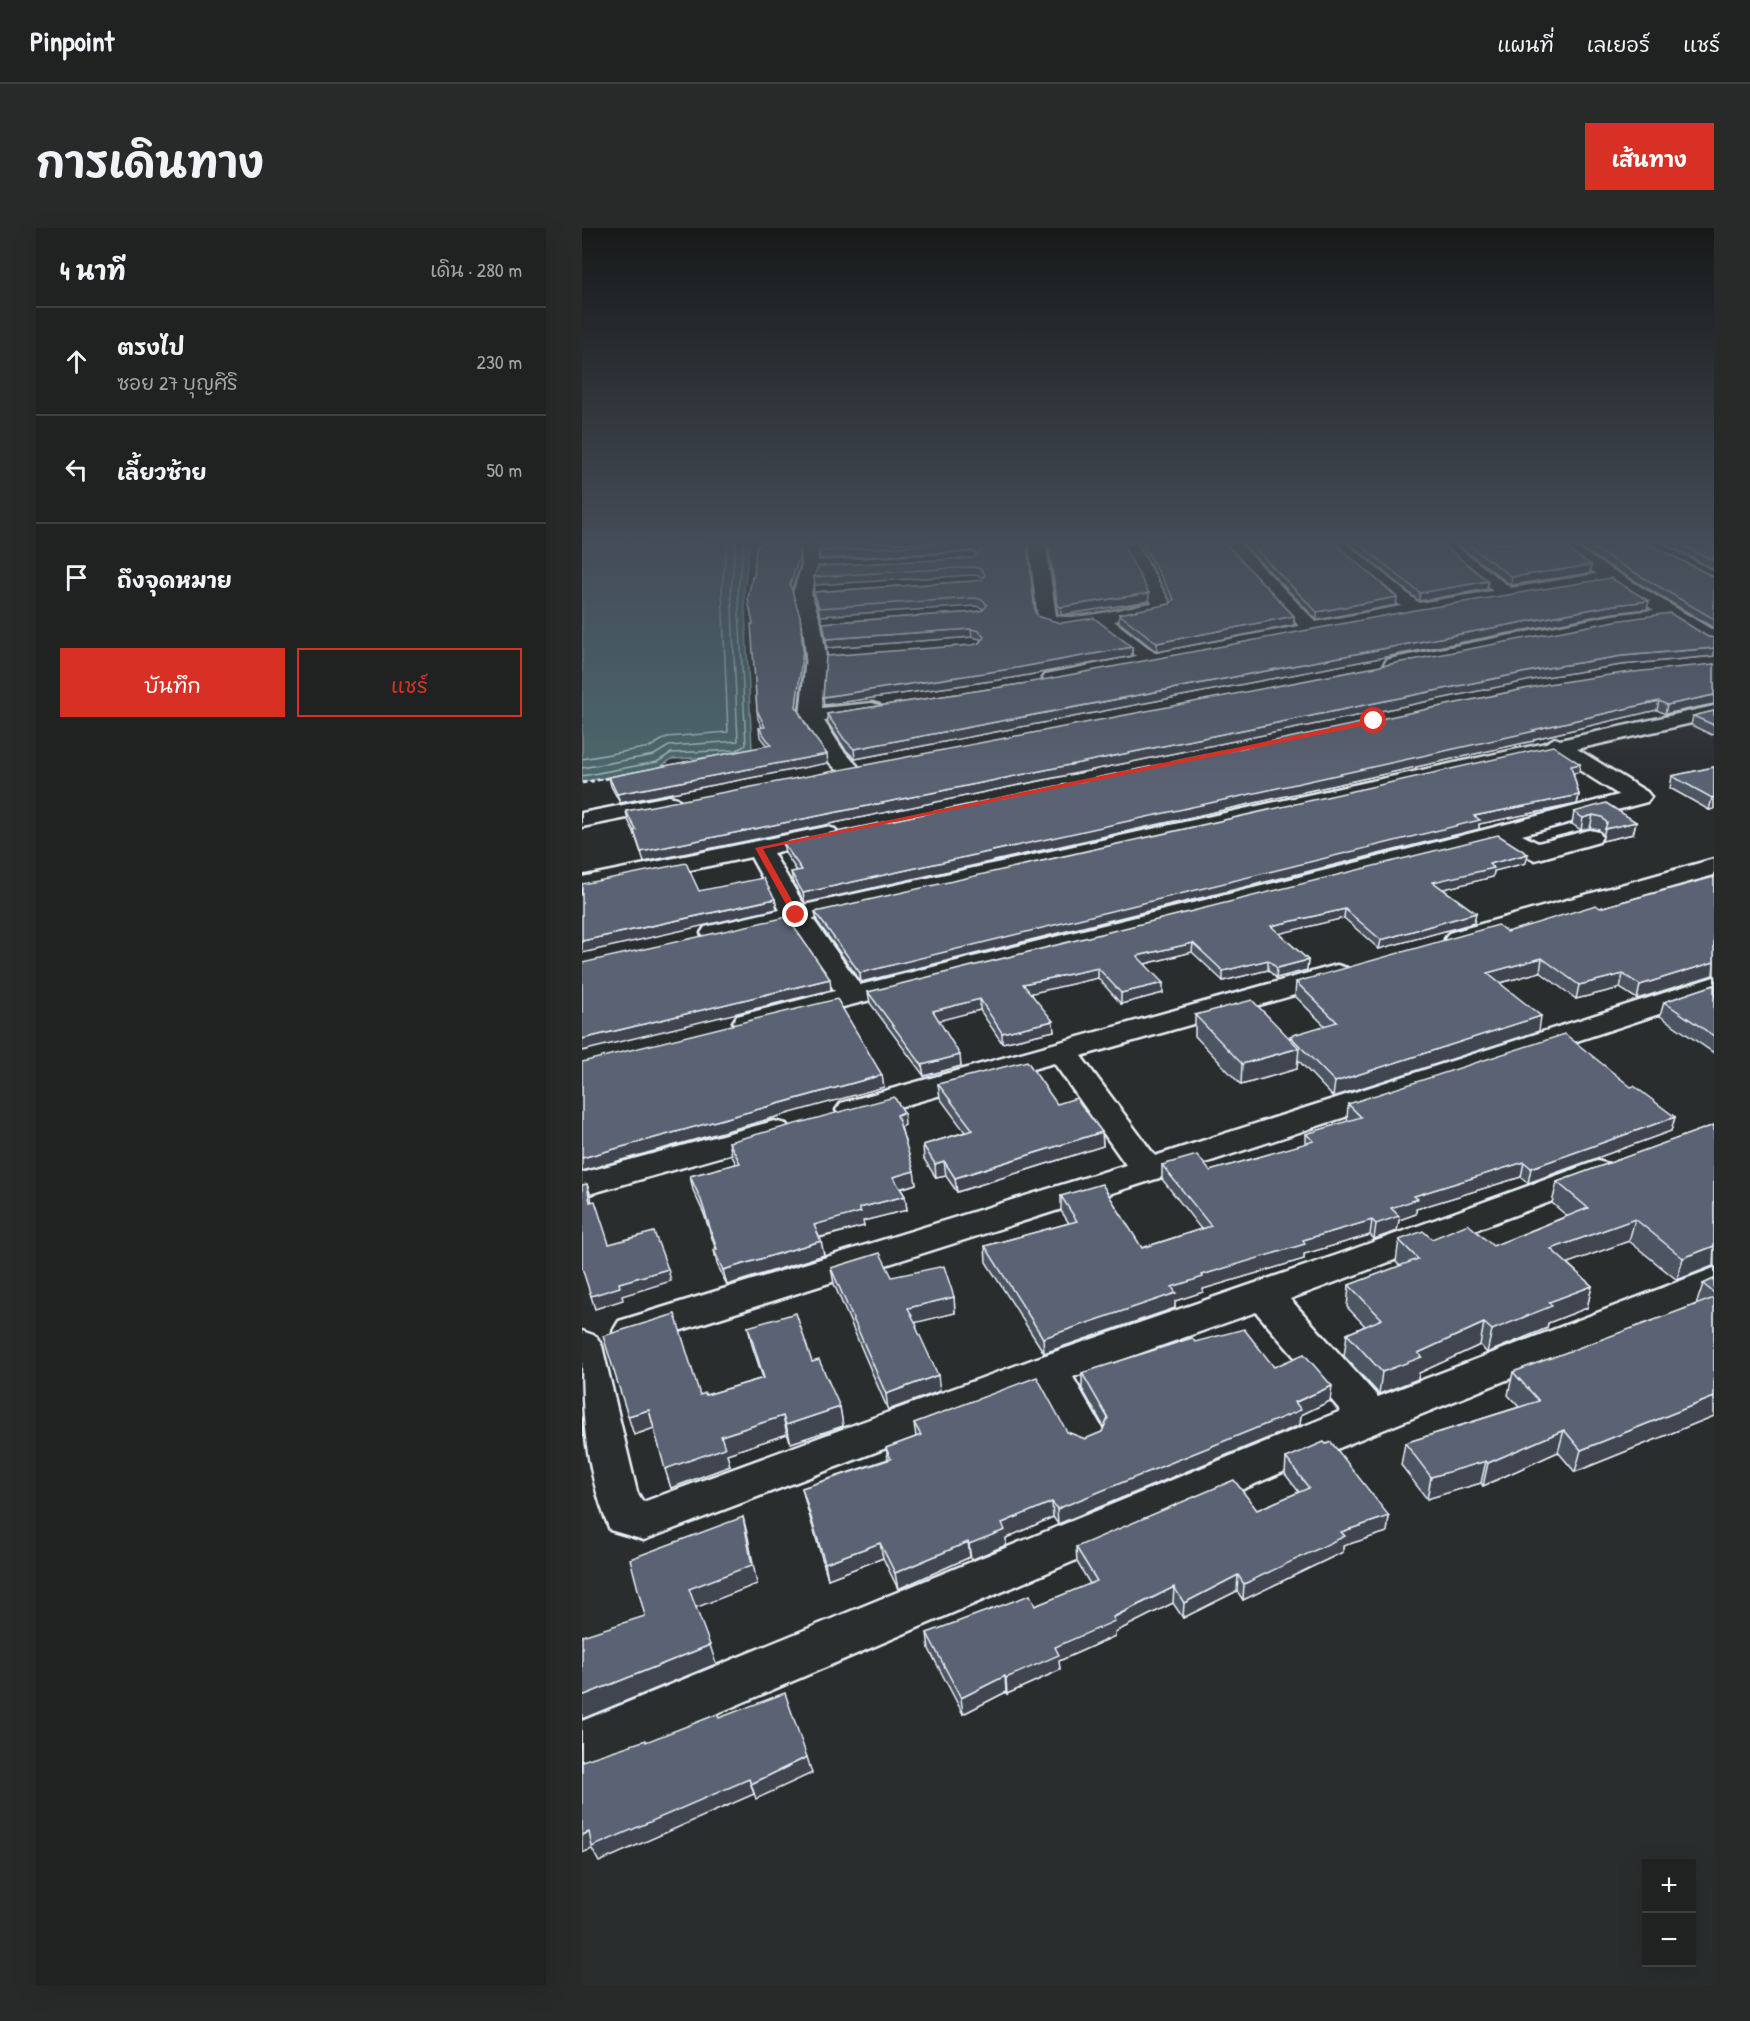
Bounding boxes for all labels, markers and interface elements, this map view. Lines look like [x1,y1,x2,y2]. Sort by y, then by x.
text: Pinpoint [30,22,114,60]
text: แผนที่ [1497,30,1554,59]
text: เลเยอร์ [1587,30,1650,59]
text: แชร์ [1683,30,1720,59]
button: เส้นทาง [1585,123,1714,190]
text: การเดินทาง [36,133,264,190]
text: 4 นาที [60,253,126,288]
text: เดิน · 280 m [430,256,522,283]
text: ตรงไป [117,332,185,362]
icon: ahead [60,345,93,378]
text: 230 m [477,348,522,375]
text: ซอย 27 บุญศิริ [117,369,237,396]
icon: left [60,453,93,486]
text: 50 m [486,456,522,483]
text: เลี้ยวซ้าย [117,457,207,487]
icon: arrive [60,561,93,594]
text: ถึงจุดหมาย [117,565,232,595]
button: บันทึก [60,648,285,717]
button: แชร์ [297,648,522,717]
route start [1360,707,1386,733]
route end [782,901,808,927]
map controls [1642,1859,1696,1967]
button: + [1642,1859,1696,1913]
button: − [1642,1913,1696,1967]

